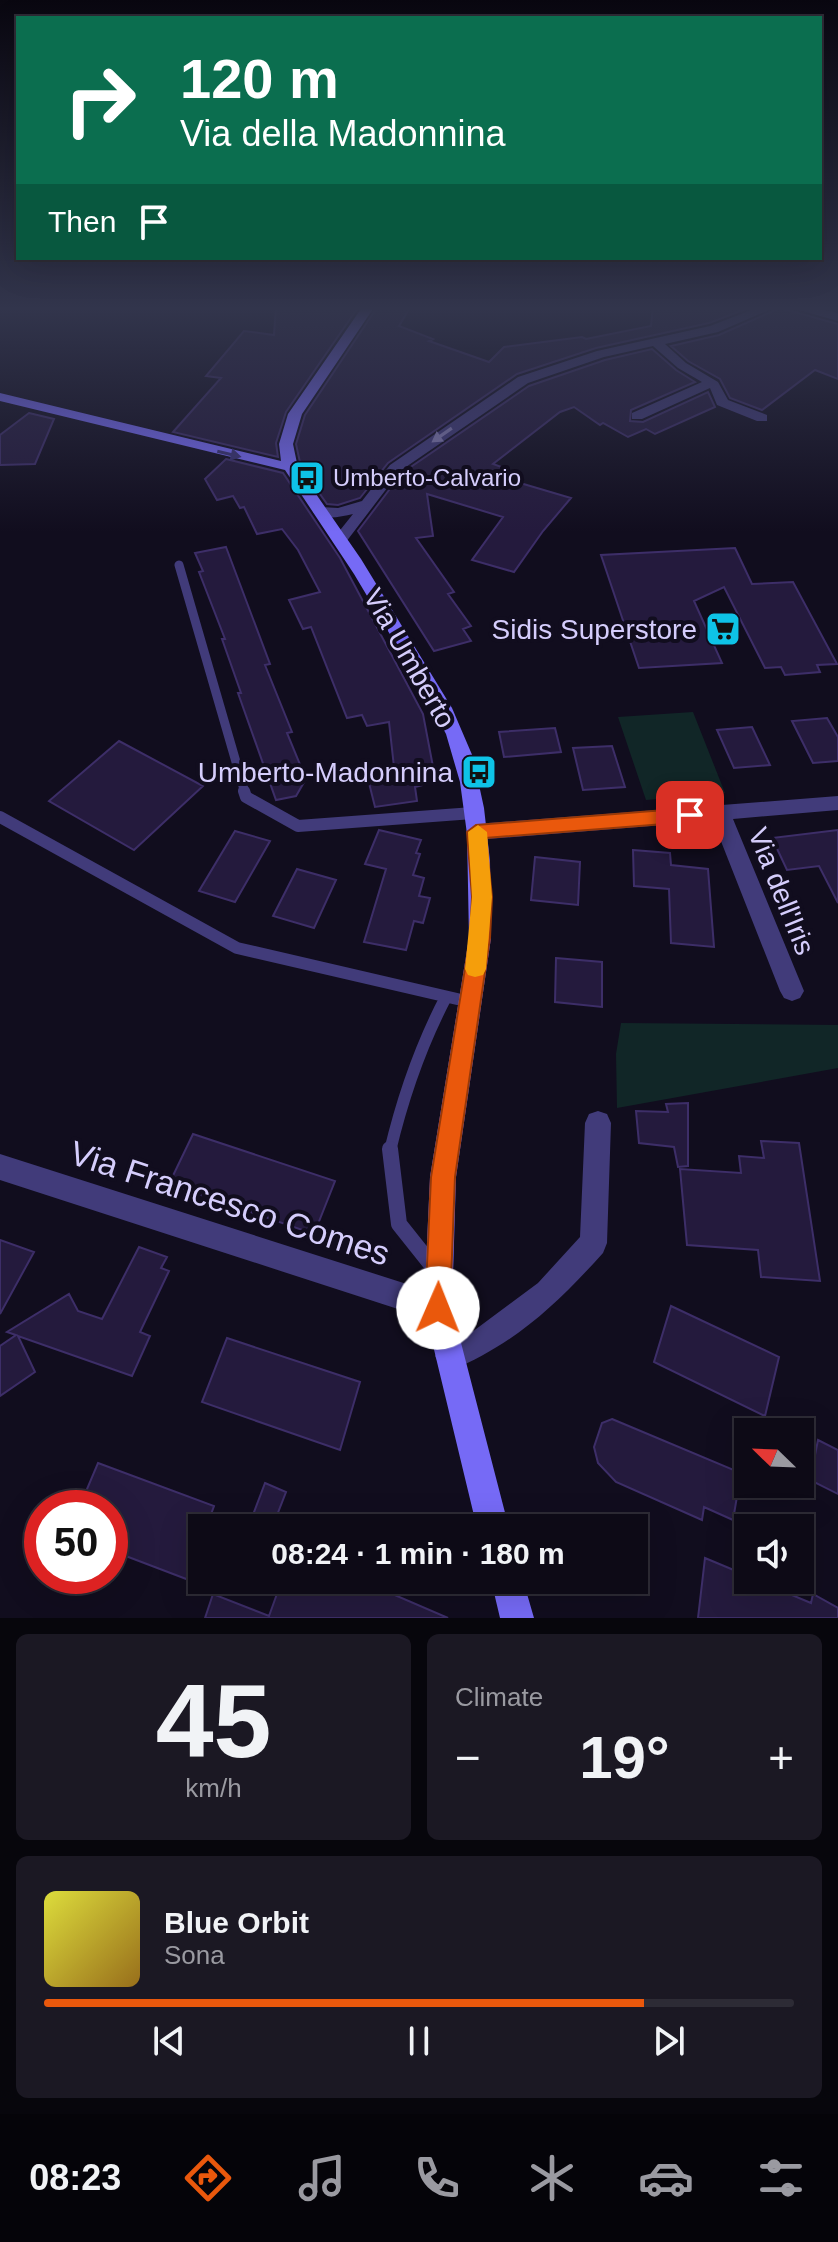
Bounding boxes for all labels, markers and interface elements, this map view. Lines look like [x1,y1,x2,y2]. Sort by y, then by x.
text: 120 m [180,47,339,110]
icon: right [48,48,152,152]
text: Via della Madonnina [180,113,506,154]
icon: arrive [132,200,176,244]
text: Then [48,205,116,238]
one-way arrow [432,427,453,442]
one-way arrow [217,448,242,460]
bus stop icon: Umberto-Calvario [288,459,326,497]
place label: Umberto-Calvario [333,464,521,491]
street label: Via Umberto [357,583,462,733]
supermarket icon: Sidis Superstore [704,610,742,648]
place label: Sidis Superstore [492,614,697,645]
bus stop icon: Umberto-Madonnina [460,753,498,791]
place label: Umberto-Madonnina [198,757,453,788]
pin [656,781,724,849]
icon: arrive [668,793,712,837]
street label: Via dell'Iris [742,823,821,959]
street label: Via Francesco Comes [65,1133,395,1273]
position arrow [396,1266,480,1350]
north arrow [734,1418,814,1498]
map controls [734,1418,814,1594]
speed limit sign: 50 [24,1490,128,1594]
button: sound [734,1514,814,1594]
text: 08:24 · 1 min · 180 m [271,1537,565,1570]
text: 45 [156,1663,271,1779]
text: Climate [455,1682,543,1712]
text: 19° [579,1724,670,1791]
text: − [455,1733,481,1782]
text: + [768,1733,794,1782]
text: km/h [185,1773,242,1803]
text: Blue Orbit [164,1906,309,1939]
text: Sona [164,1940,225,1970]
icon: previous [147,2019,191,2063]
icon: pause [397,2019,441,2063]
icon: next [647,2019,691,2063]
icon: directions [180,2150,236,2206]
icon: music [294,2150,350,2206]
icon: phone [409,2150,465,2206]
icon: climate [524,2150,580,2206]
icon: car [638,2150,694,2206]
icon: filters [753,2150,809,2206]
text: 08:23 [29,2157,121,2198]

